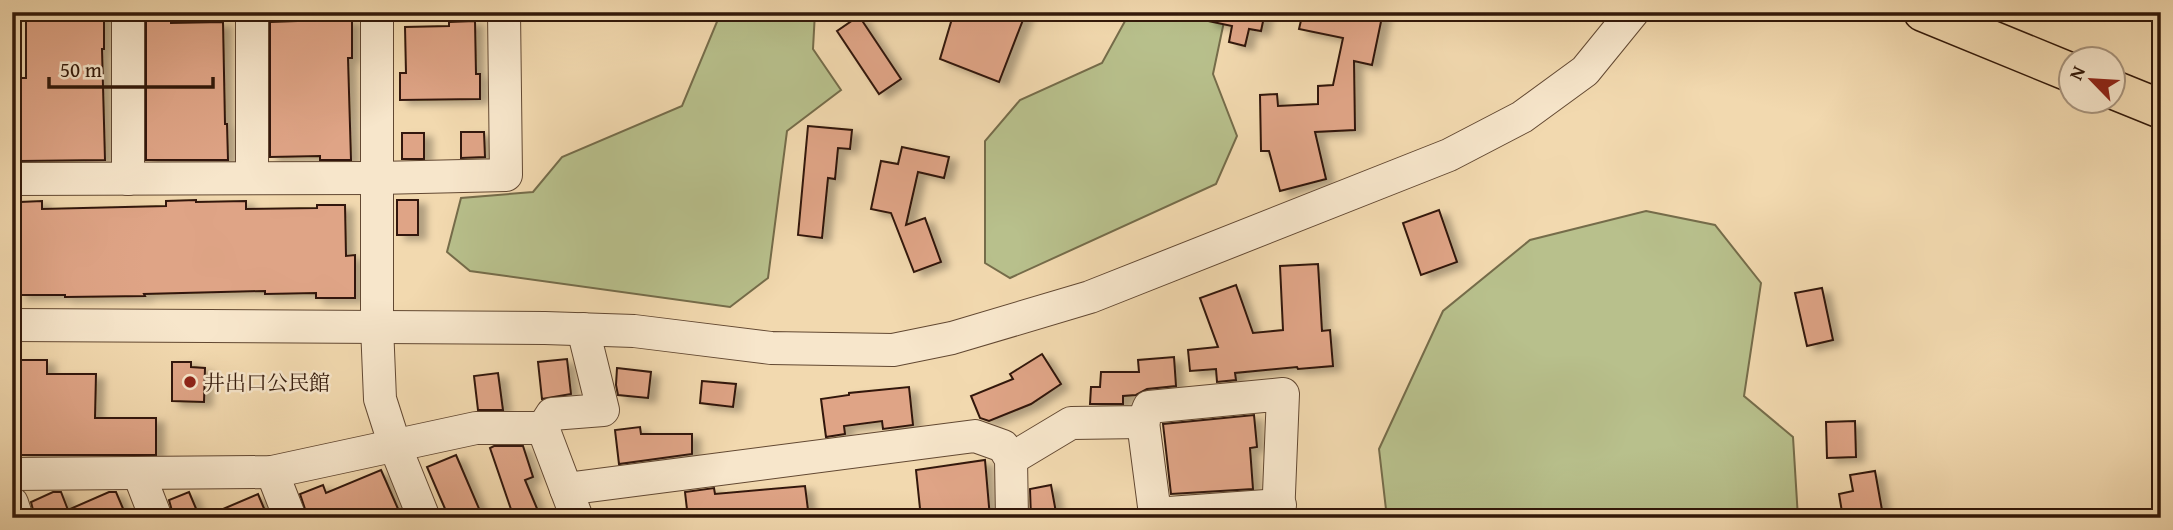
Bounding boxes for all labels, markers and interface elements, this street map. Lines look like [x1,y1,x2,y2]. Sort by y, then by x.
scale bar [49,46,214,90]
north arrow [2058,46,2128,116]
text: 50 m [60,54,102,85]
text: N [2061,61,2092,84]
place label: 井出口公民館 [204,367,330,398]
marker: 井出口公民館 [182,374,198,390]

